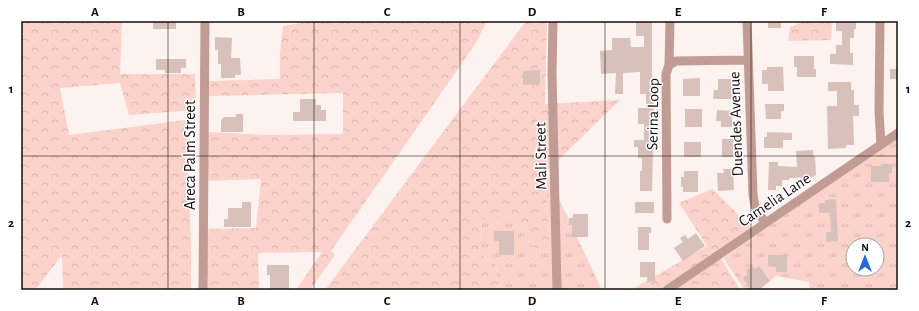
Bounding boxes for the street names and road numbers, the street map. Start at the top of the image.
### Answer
street label: Duendes Avenue [726,71,746,177]
street label: Serina Loop [644,78,662,150]
street label: Areca Palm Street [182,100,198,210]
street label: Mali Street [532,122,550,190]
street label: Camelia Lane [736,170,813,230]

